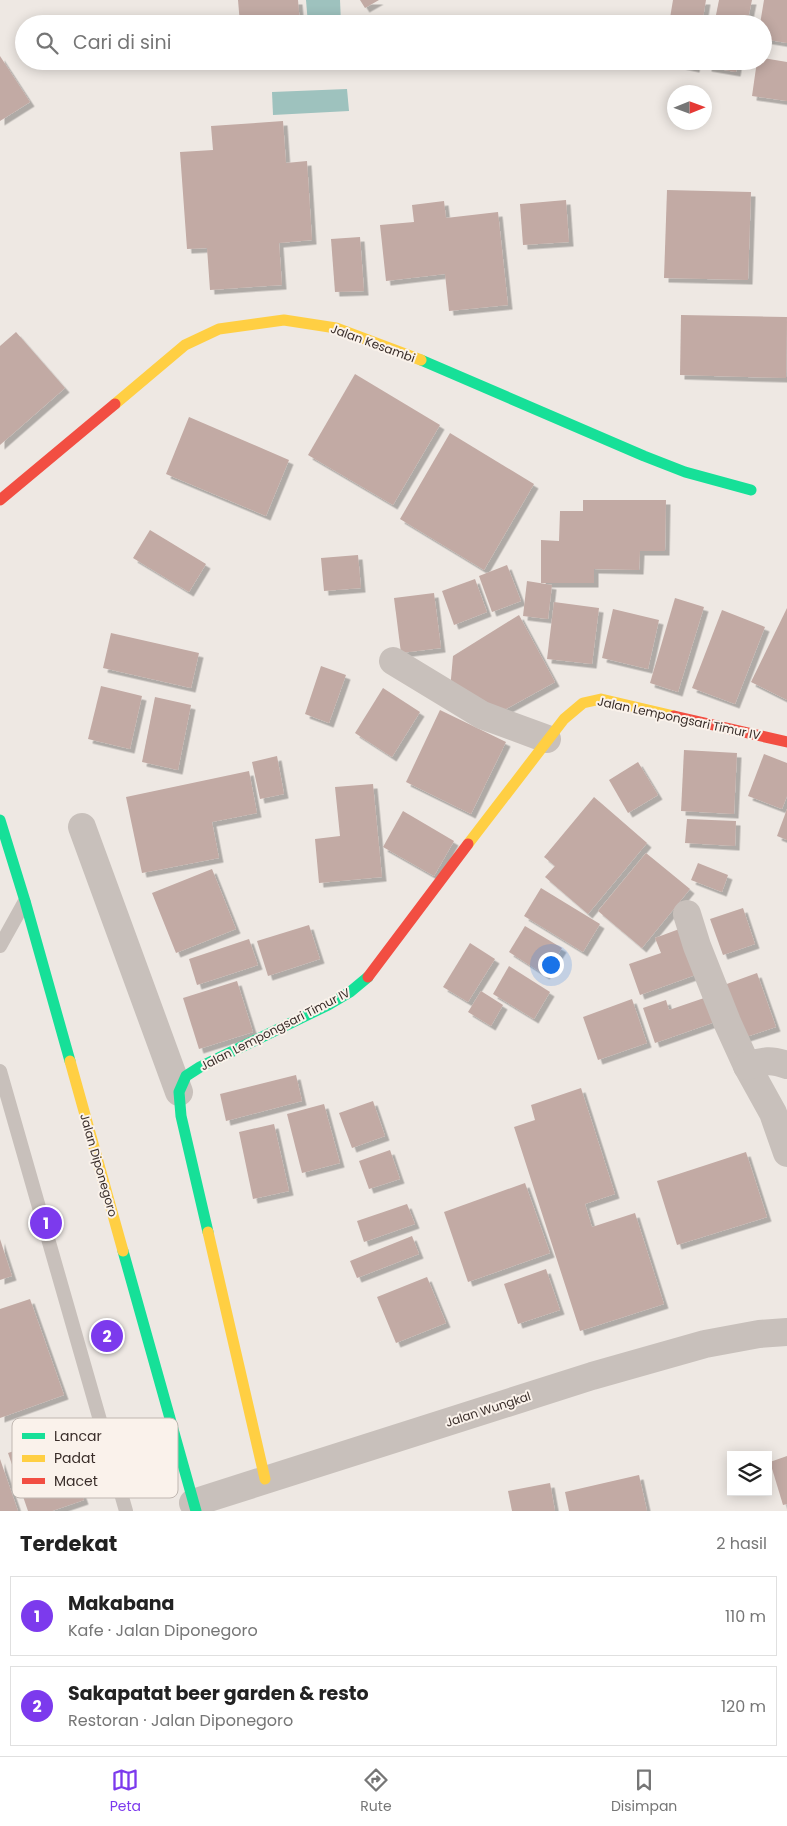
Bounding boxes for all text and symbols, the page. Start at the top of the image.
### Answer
search box [15,15,772,70]
icon: search [33,29,61,57]
text: Cari di sini [73,29,171,56]
north arrow [667,85,712,130]
street label: Jalan Kesambi [328,320,418,366]
street label: Jalan Lempongsari Timur IV [596,692,762,744]
your location [538,952,564,978]
street label: Jalan Lempongsari Timur IV [197,984,353,1074]
street label: Jalan Diponegoro [76,1111,122,1219]
pin: 1 [30,1204,62,1242]
pin: 2 [91,1317,123,1355]
street label: Jalan Wungkal [443,1387,533,1431]
legend [12,1418,178,1498]
text: Lancar [54,1426,102,1446]
text: Padat [54,1448,96,1468]
map controls [727,1451,772,1496]
button: layers [727,1451,772,1496]
text: Macet [54,1471,98,1491]
text: Terdekat [20,1529,117,1558]
text: 2 hasil [716,1532,767,1555]
text: Makabana [68,1590,175,1617]
text: 1 [34,1605,40,1628]
text: 110 m [725,1605,766,1628]
text: Kafe · Jalan Diponegoro [68,1619,258,1642]
text: Sakapatat beer garden & resto [68,1680,369,1707]
text: 2 [32,1695,42,1718]
text: 120 m [721,1695,766,1718]
text: Restoran · Jalan Diponegoro [68,1709,293,1732]
tab: Peta [110,1766,141,1817]
tab: Rute [360,1766,392,1817]
tab: Disimpan [611,1766,677,1817]

